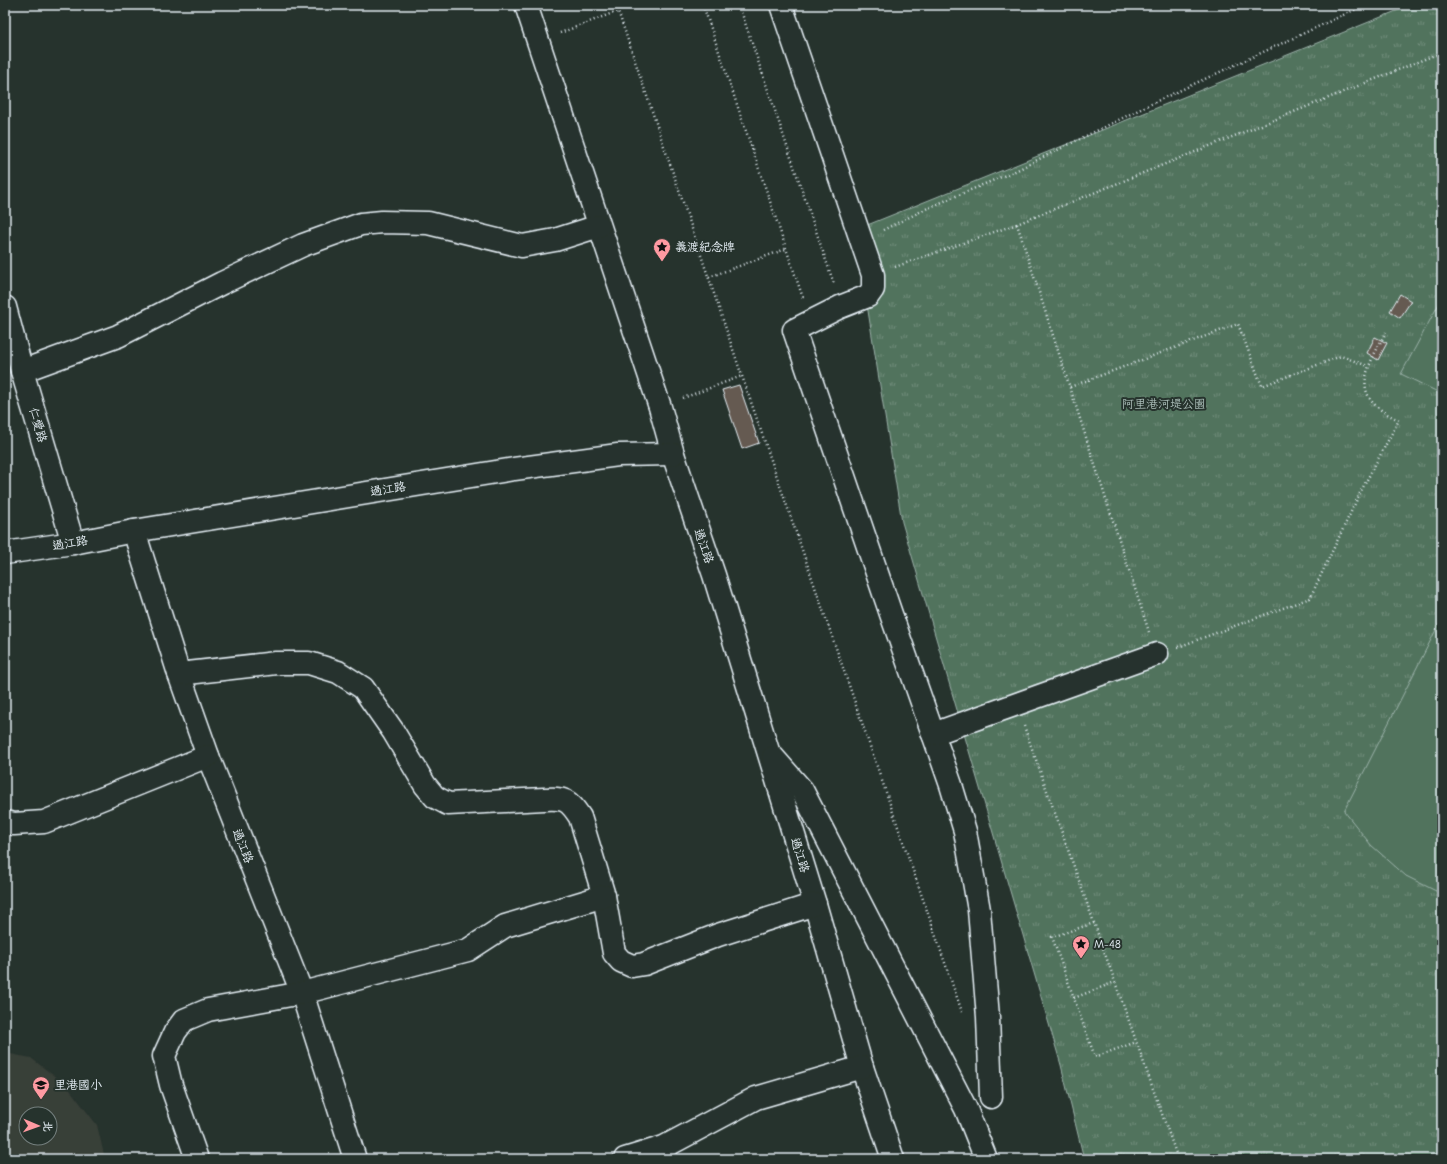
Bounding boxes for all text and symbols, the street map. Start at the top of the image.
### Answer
place icon: 義渡紀念牌 [652,237,672,262]
place label: 義渡紀念牌 [675,240,735,254]
park label: 阿里港河堤公園 [1122,397,1206,411]
street label: 仁愛路 [26,406,50,444]
street label: 過江路 [369,479,407,499]
street label: 過江路 [692,527,716,565]
street label: 過江路 [51,533,89,553]
street label: 過江路 [230,827,256,865]
street label: 過江路 [788,836,812,874]
place icon: M-48 [1071,934,1091,959]
place label: M-48 [1094,937,1121,951]
school or university icon: 里港國小 [31,1075,51,1100]
place label: 里港國小 [54,1078,102,1092]
north arrow [18,1106,58,1146]
text: 北 [41,1121,54,1132]

